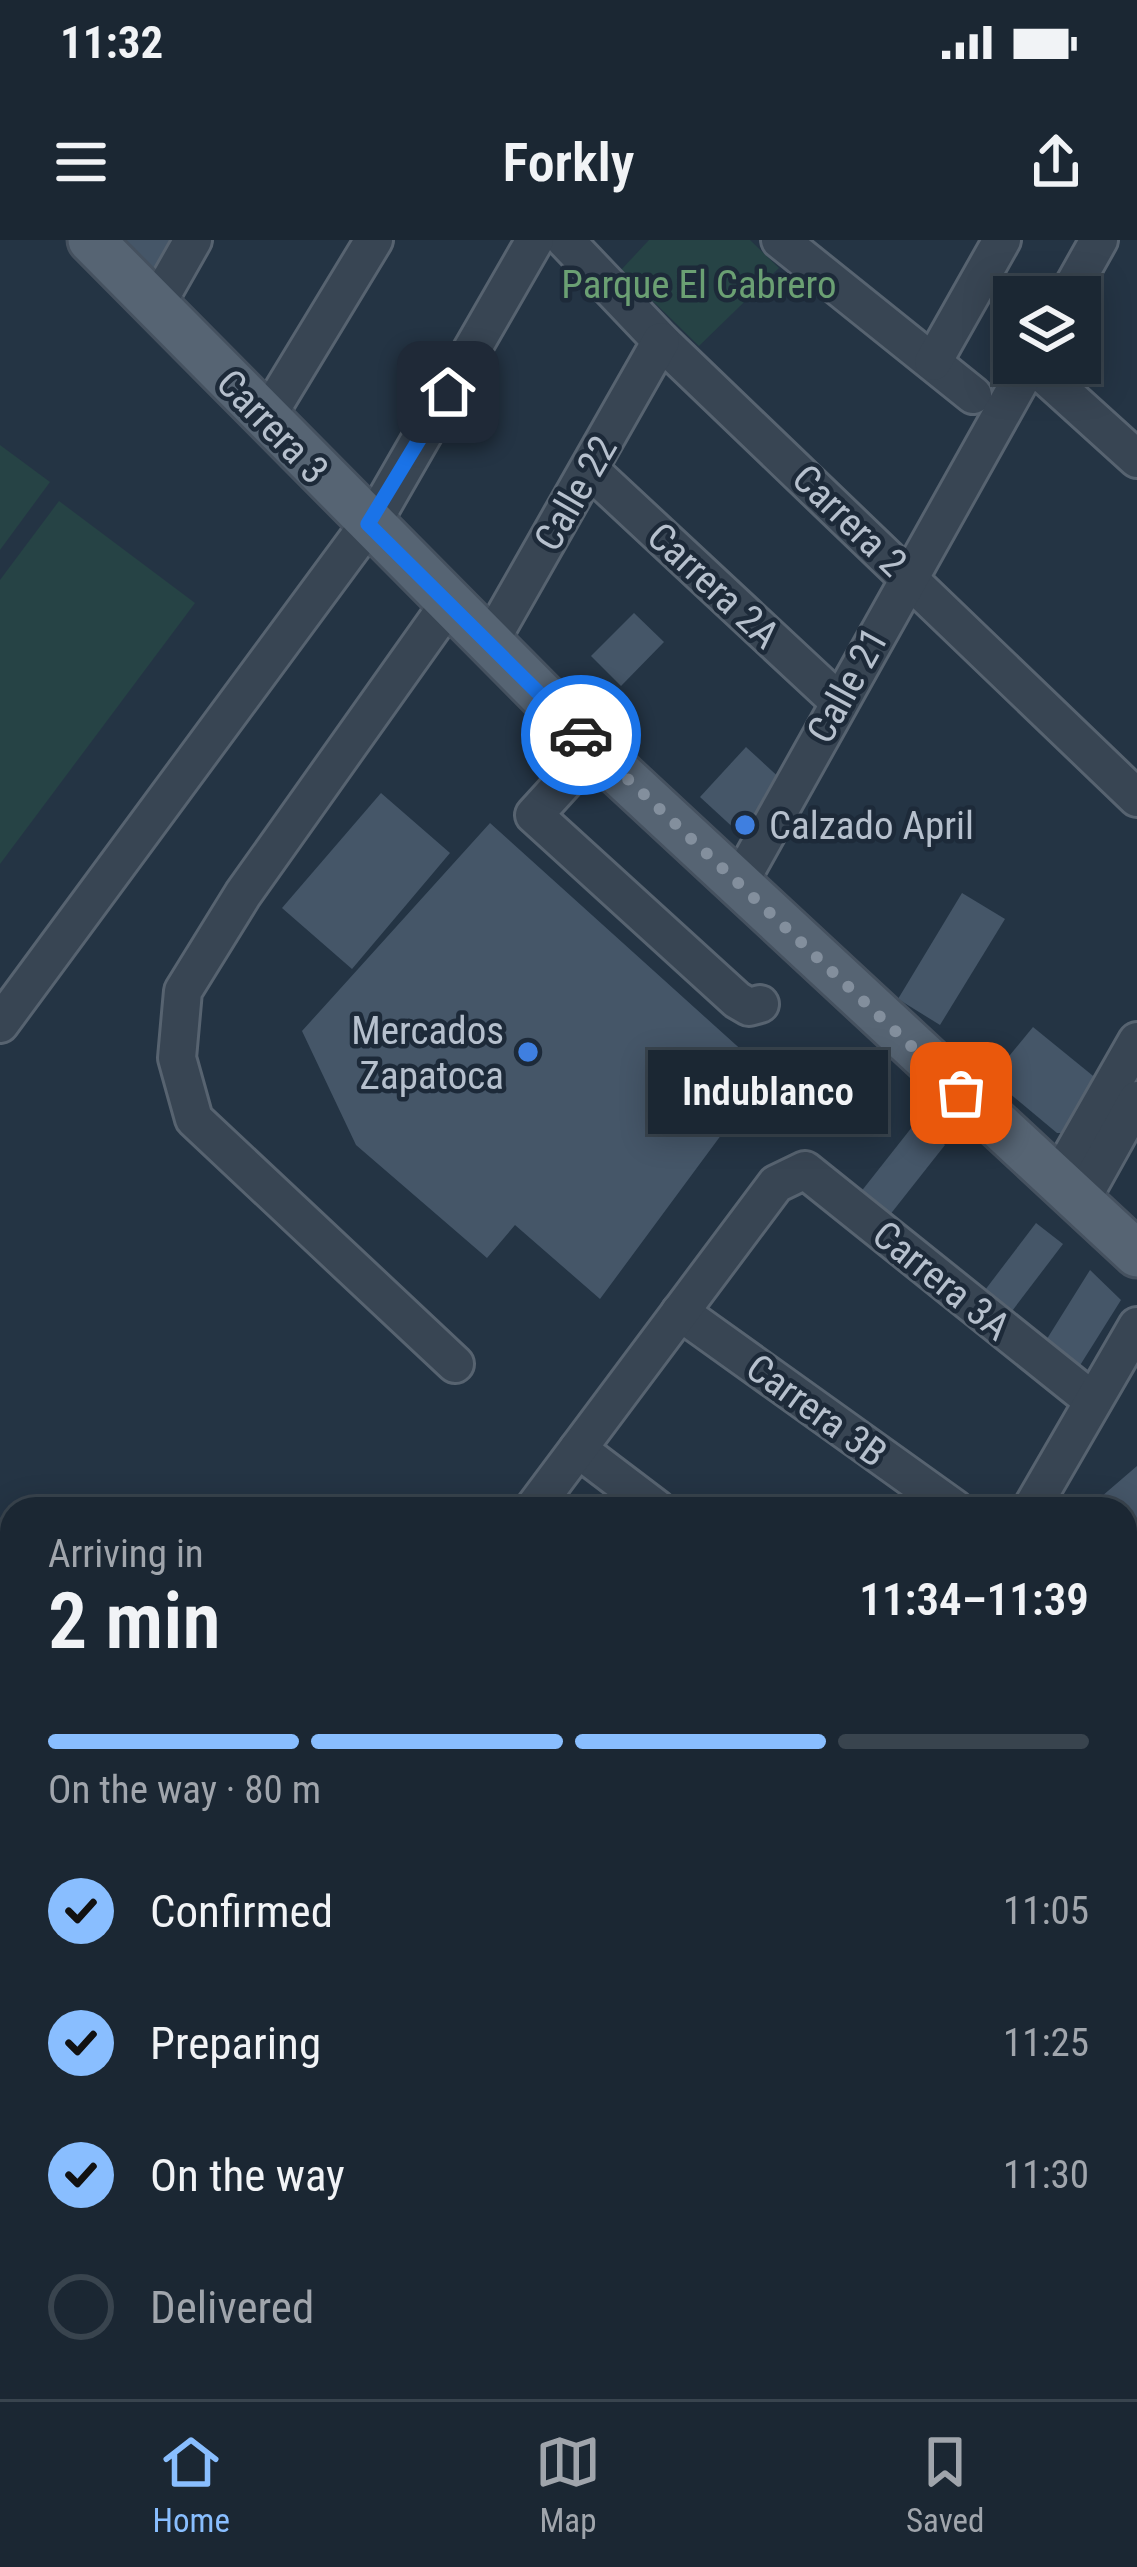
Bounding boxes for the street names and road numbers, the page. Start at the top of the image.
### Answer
street label: Carrera 3 [207,360,338,493]
street label: Calle 22 [525,428,627,559]
street label: Carrera 2 [783,455,916,586]
street label: Carrera 2A [638,513,789,658]
street label: Calle 21 [798,620,898,751]
street label: Carrera 3A [864,1212,1019,1350]
street label: Carrera 3B [737,1345,895,1477]

